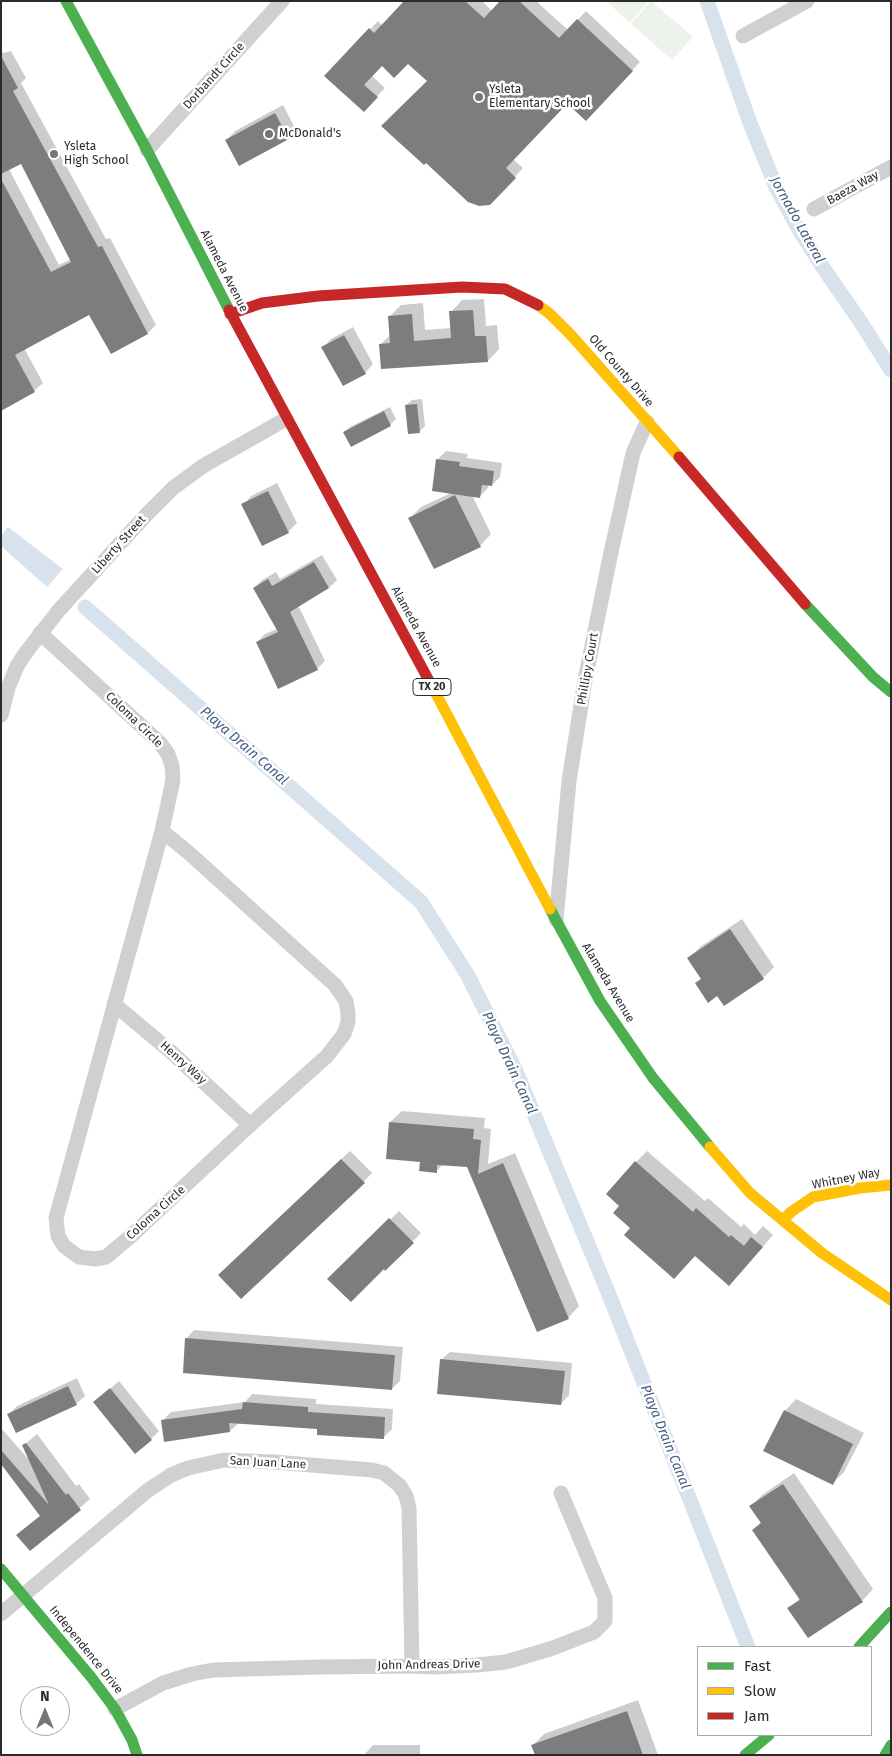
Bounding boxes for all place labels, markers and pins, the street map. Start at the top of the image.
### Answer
place label: Ysleta Elementary School [489,83,591,111]
marker: Ysleta Elementary School [473,91,485,103]
place label: McDonald's [279,127,341,141]
marker: McDonald's [263,128,275,140]
place label: Ysleta High School [64,140,129,168]
marker: Ysleta High School [48,148,60,160]

